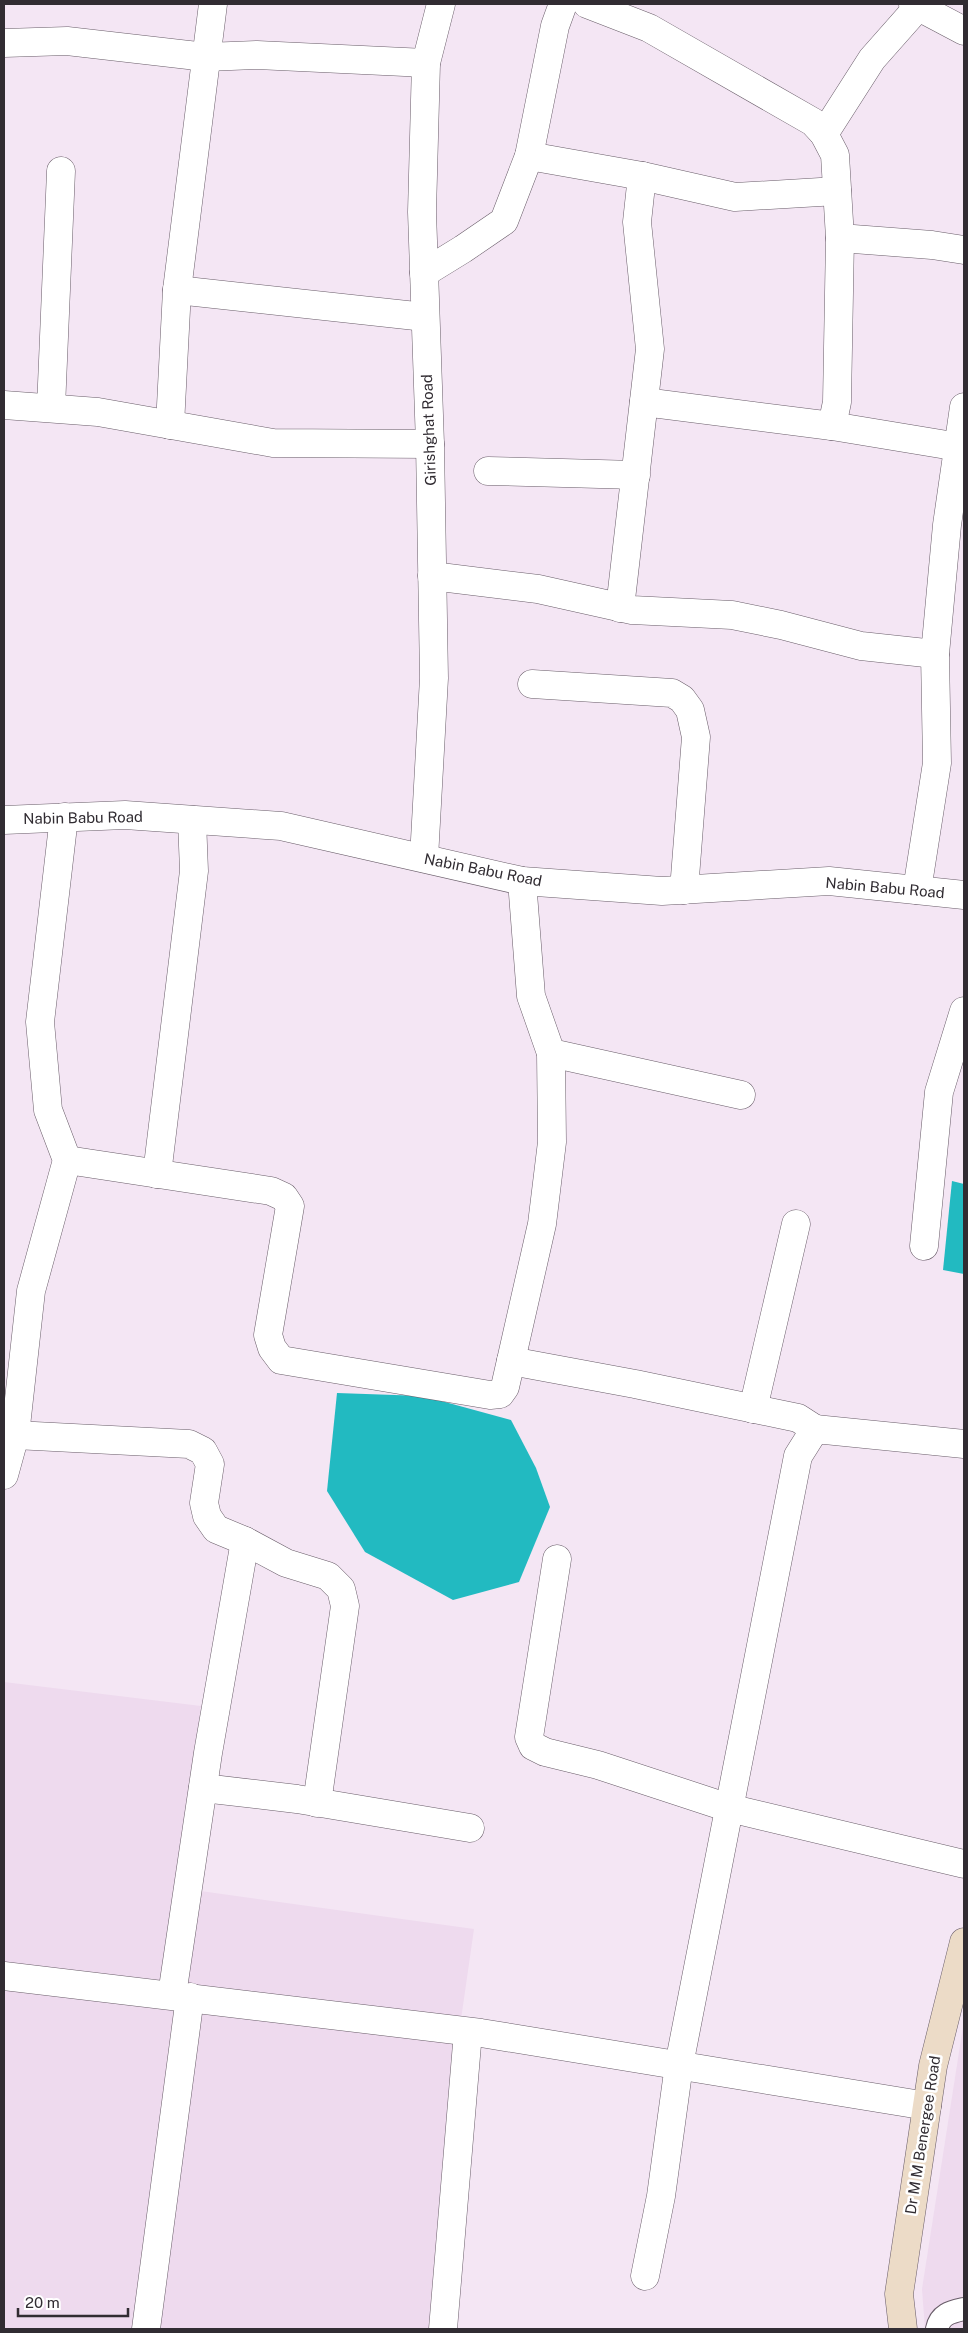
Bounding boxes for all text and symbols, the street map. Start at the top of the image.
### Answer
street label: Girishghat Road [418,374,439,486]
street label: Nabin Babu Road [23,808,143,827]
street label: Nabin Babu Road [423,850,543,889]
street label: Nabin Babu Road [825,874,945,901]
street label: Dr M M Benergee Road [902,2054,943,2215]
scale bar [18,2286,128,2318]
text: 20 m [25,2294,60,2311]

